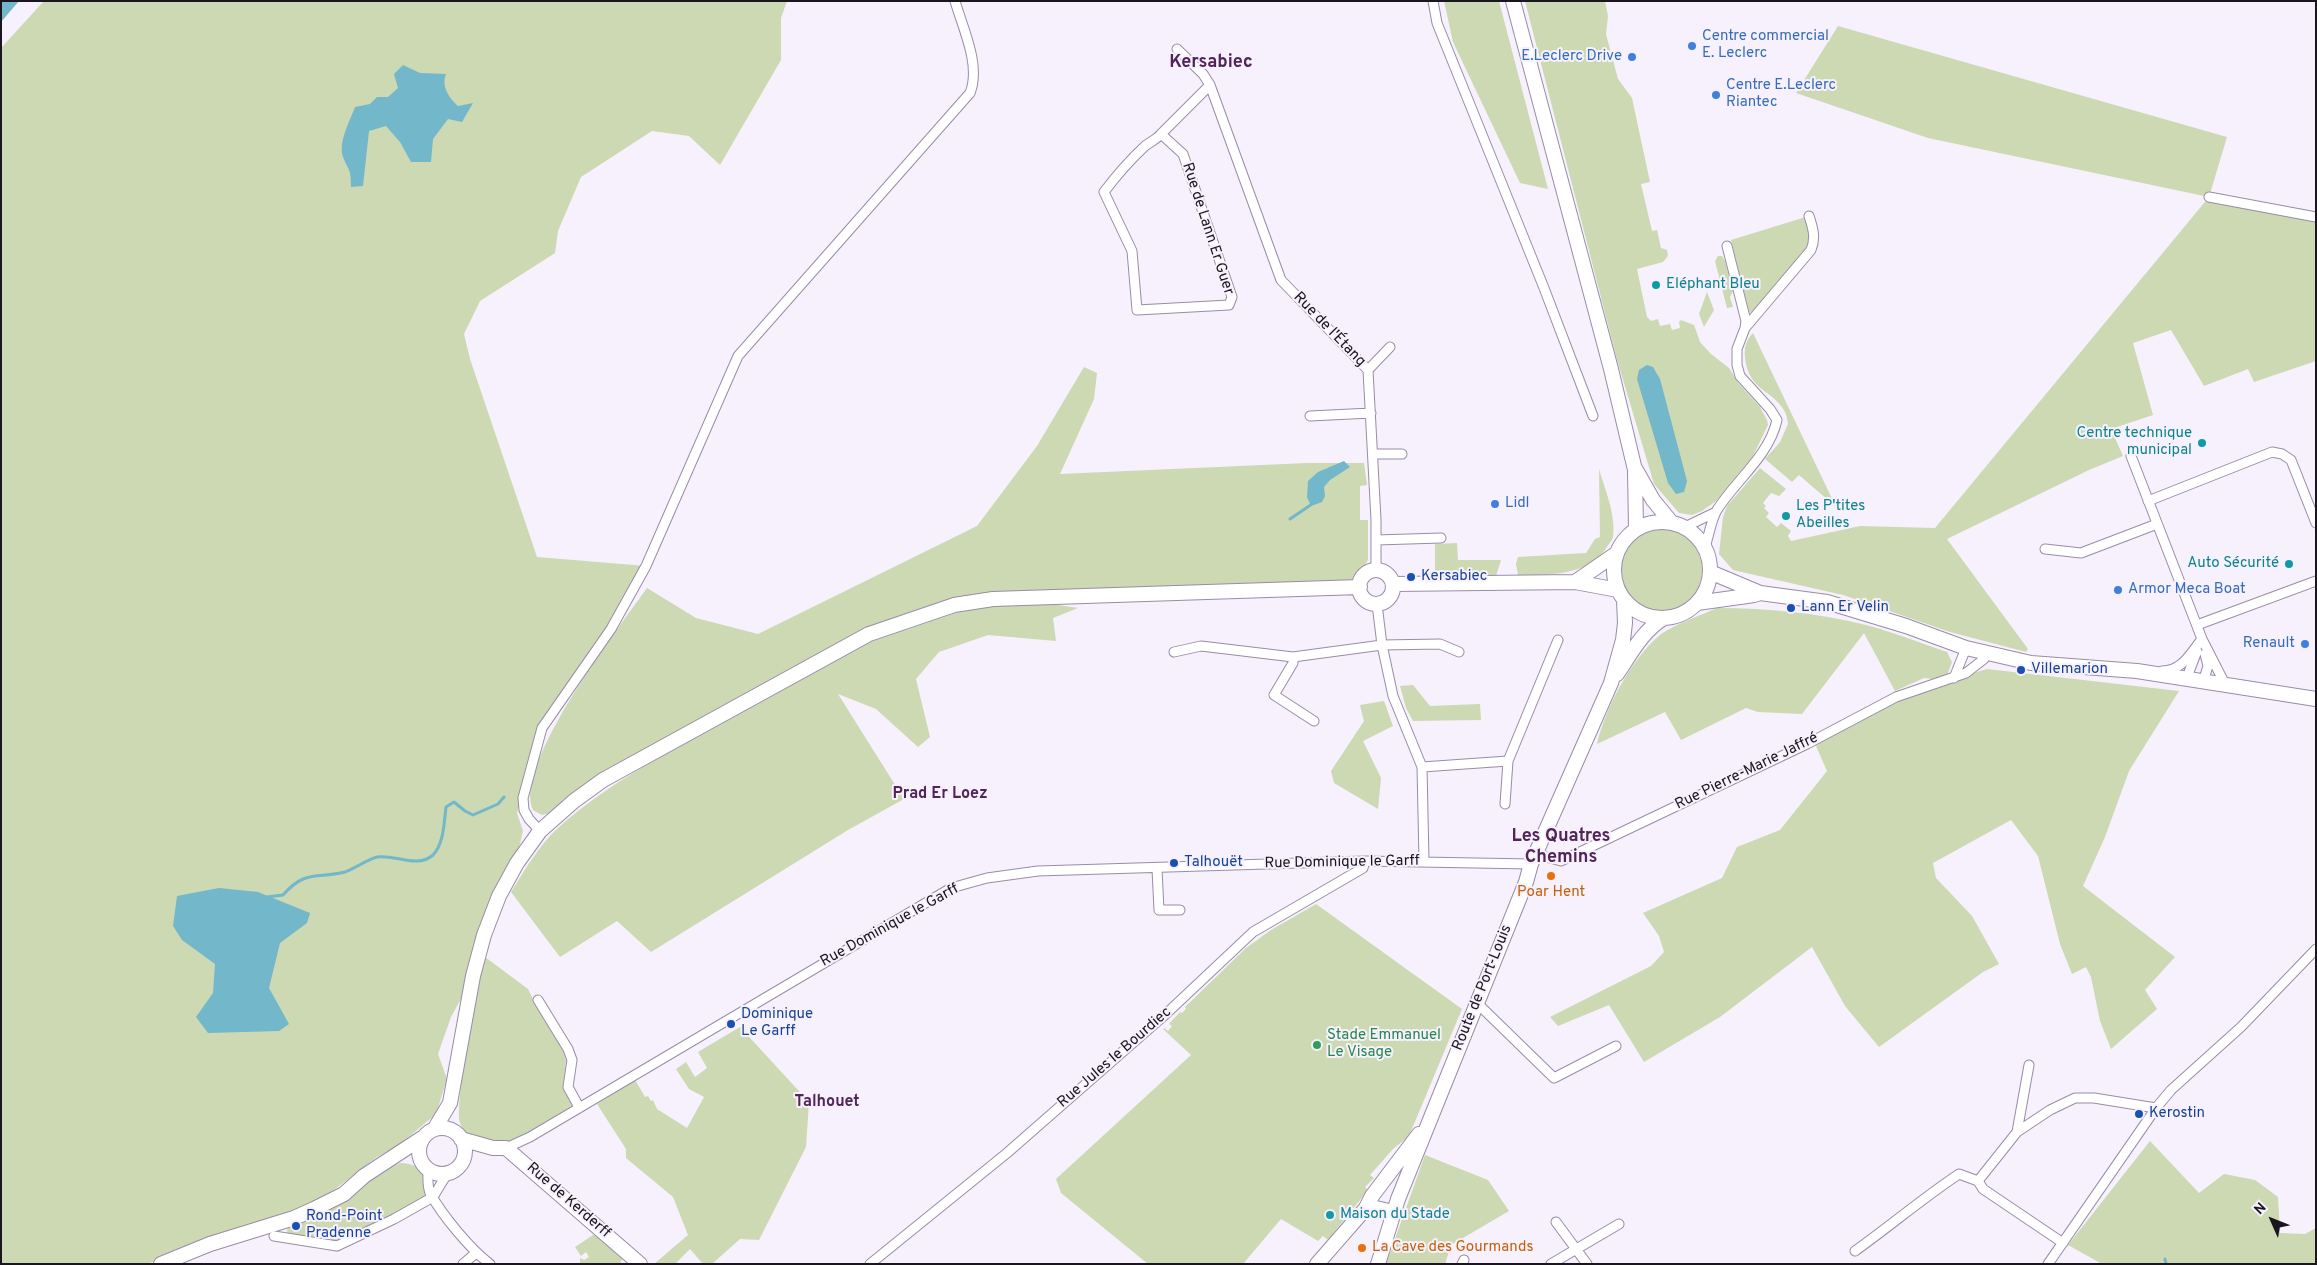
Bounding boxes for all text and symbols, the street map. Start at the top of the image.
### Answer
place label: Centre commercial E. Leclerc [1702,28,1829,63]
marker: Centre commercial E. Leclerc [1686,40,1698,52]
place label: E.Leclerc Drive [1521,48,1622,66]
marker: E.Leclerc Drive [1626,51,1638,63]
district label: Kersabiec [1169,52,1253,74]
place label: Centre E.Leclerc Riantec [1726,77,1836,112]
marker: Centre E.Leclerc Riantec [1710,89,1722,101]
street label: Rue de Lann Er Guer [1177,161,1237,297]
place label: Eléphant Bleu [1666,276,1760,294]
marker: Eléphant Bleu [1650,279,1662,291]
street label: Rue de l'Étang [1289,289,1369,371]
place label: Centre technique municipal [2077,425,2192,460]
marker: Centre technique municipal [2196,437,2208,449]
place label: Lidl [1505,495,1530,513]
marker: Lidl [1489,498,1501,510]
place label: Les P'tites Abeilles [1796,498,1865,533]
marker: Les P'tites Abeilles [1780,510,1792,522]
place label: Auto Sécurité [2187,555,2279,573]
marker: Auto Sécurité [2283,558,2295,570]
place label: Kersabiec [1421,568,1487,586]
marker: Kersabiec [1405,571,1417,583]
place label: Armor Meca Boat [2128,581,2246,599]
marker: Armor Meca Boat [2112,584,2124,596]
place label: Lann Er Velin [1801,599,1889,617]
marker: Lann Er Velin [1785,602,1797,614]
place label: Renault [2243,635,2295,653]
marker: Renault [2299,638,2311,650]
place label: Villemarion [2031,661,2108,679]
marker: Villemarion [2015,664,2027,676]
street label: Rue Pierre-Marie Jaffré [1672,729,1822,815]
district label: Prad Er Loez [892,785,988,805]
district label: Les Quatres Chemins [1512,826,1610,869]
street label: Rue Dominique le Garff [1264,853,1420,873]
place label: Talhouët [1184,854,1243,872]
marker: Talhouët [1168,857,1180,869]
marker: Poar Hent [1545,870,1557,882]
street label: Rue Dominique le Garff [818,881,962,971]
place label: Poar Hent [1517,884,1585,902]
street label: Route de Port-Louis [1450,922,1516,1054]
street label: Rue Jules le Bourdiec [1054,1004,1176,1112]
place label: Dominique Le Garff [741,1006,813,1041]
marker: Dominique Le Garff [725,1018,737,1030]
place label: Stade Emmanuel Le Visage [1327,1027,1441,1062]
marker: Stade Emmanuel Le Visage [1311,1039,1323,1051]
district label: Talhouet [794,1093,860,1113]
place label: Kerostin [2149,1105,2205,1123]
marker: Kerostin [2133,1108,2145,1120]
street label: Rue de Kerderff [522,1160,614,1242]
north arrow [2247,1195,2297,1245]
text: N [2251,1200,2270,1219]
place label: Maison du Stade [1340,1206,1450,1224]
place label: Rond-Point Pradenne [306,1208,382,1243]
marker: Maison du Stade [1324,1209,1336,1221]
marker: Rond-Point Pradenne [290,1220,302,1232]
place label: La Cave des Gourmands [1372,1239,1533,1257]
marker: La Cave des Gourmands [1356,1242,1368,1254]

